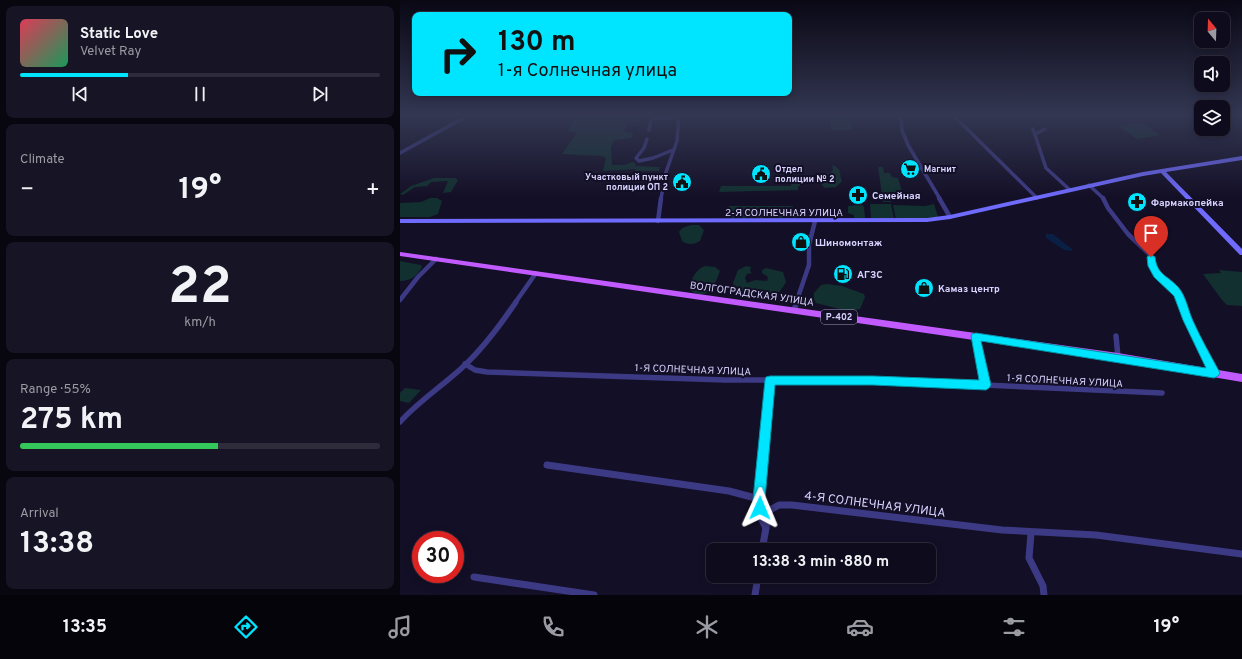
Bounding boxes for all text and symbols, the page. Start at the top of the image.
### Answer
north arrow [1194,12,1230,48]
map controls [1194,12,1230,136]
text: Static Love [80,25,158,44]
text: 130 m [498,25,576,61]
icon: right [432,28,484,80]
text: Velvet Ray [80,44,141,60]
button: sound [1194,56,1230,92]
text: 1-я Солнечная улица [498,60,677,83]
icon: previous [69,83,91,105]
icon: pause [189,83,211,105]
icon: next [309,83,331,105]
button: layers [1194,100,1230,136]
text: Climate [20,152,65,168]
supermarket icon: Магнит [899,158,921,180]
public building icon: Отдел полиции № 2 [750,163,772,185]
place label: Отдел полиции № 2 [775,164,834,185]
place label: Магнит [924,164,957,175]
public building icon: Участковый пункт полиции ОП 2 [671,171,693,193]
text: 19° [179,172,221,209]
place label: Участковый пункт полиции ОП 2 [585,172,669,193]
text: − [20,177,34,204]
text: + [366,177,380,204]
pharmacy icon: Семейная [847,184,869,206]
place label: Семейная [872,190,920,203]
pharmacy icon: Фармакопейка [1126,191,1148,213]
place label: Фармакопейка [1151,197,1224,210]
street label: 2-Я СОЛНЕЧНАЯ УЛИЦА [725,207,843,220]
pin [1134,216,1168,257]
icon: arrive [1140,222,1162,244]
shop icon: Шиномонтаж [790,231,812,253]
place label: Шиномонтаж [815,237,883,250]
text: 22 [168,256,232,322]
fuel station icon: АГЗС [832,263,854,285]
place label: АГЗС [857,269,883,282]
shop icon: Камаз центр [913,277,935,299]
street label: ВОЛГОГРАДСКАЯ УЛИЦА [689,279,815,310]
place label: Камаз центр [938,283,1000,296]
road number: Р-402 [821,310,857,324]
text: km/h [184,315,216,331]
street label: 1-Я СОЛНЕЧНАЯ УЛИЦА [635,362,751,379]
street label: 1-Я СОЛНЕЧНАЯ УЛИЦА [1007,372,1124,391]
text: Range · 55% [20,382,91,398]
text: 275 km [20,402,123,439]
position arrow [739,487,781,529]
street label: 4-Я СОЛНЕЧНАЯ УЛИЦА [803,488,946,522]
text: Arrival [20,506,59,522]
text: 13:38 [20,526,94,563]
speed limit sign: 30 [412,531,464,583]
text: 13:38 · 3 min · 880 m [753,553,889,572]
icon: directions [232,613,260,641]
icon: music [386,613,414,641]
icon: phone [539,613,567,641]
icon: climate [693,613,721,641]
icon: car [846,613,874,641]
icon: filters [1000,613,1028,641]
text: 13:35 [63,616,107,639]
text: 19° [1153,616,1179,639]

